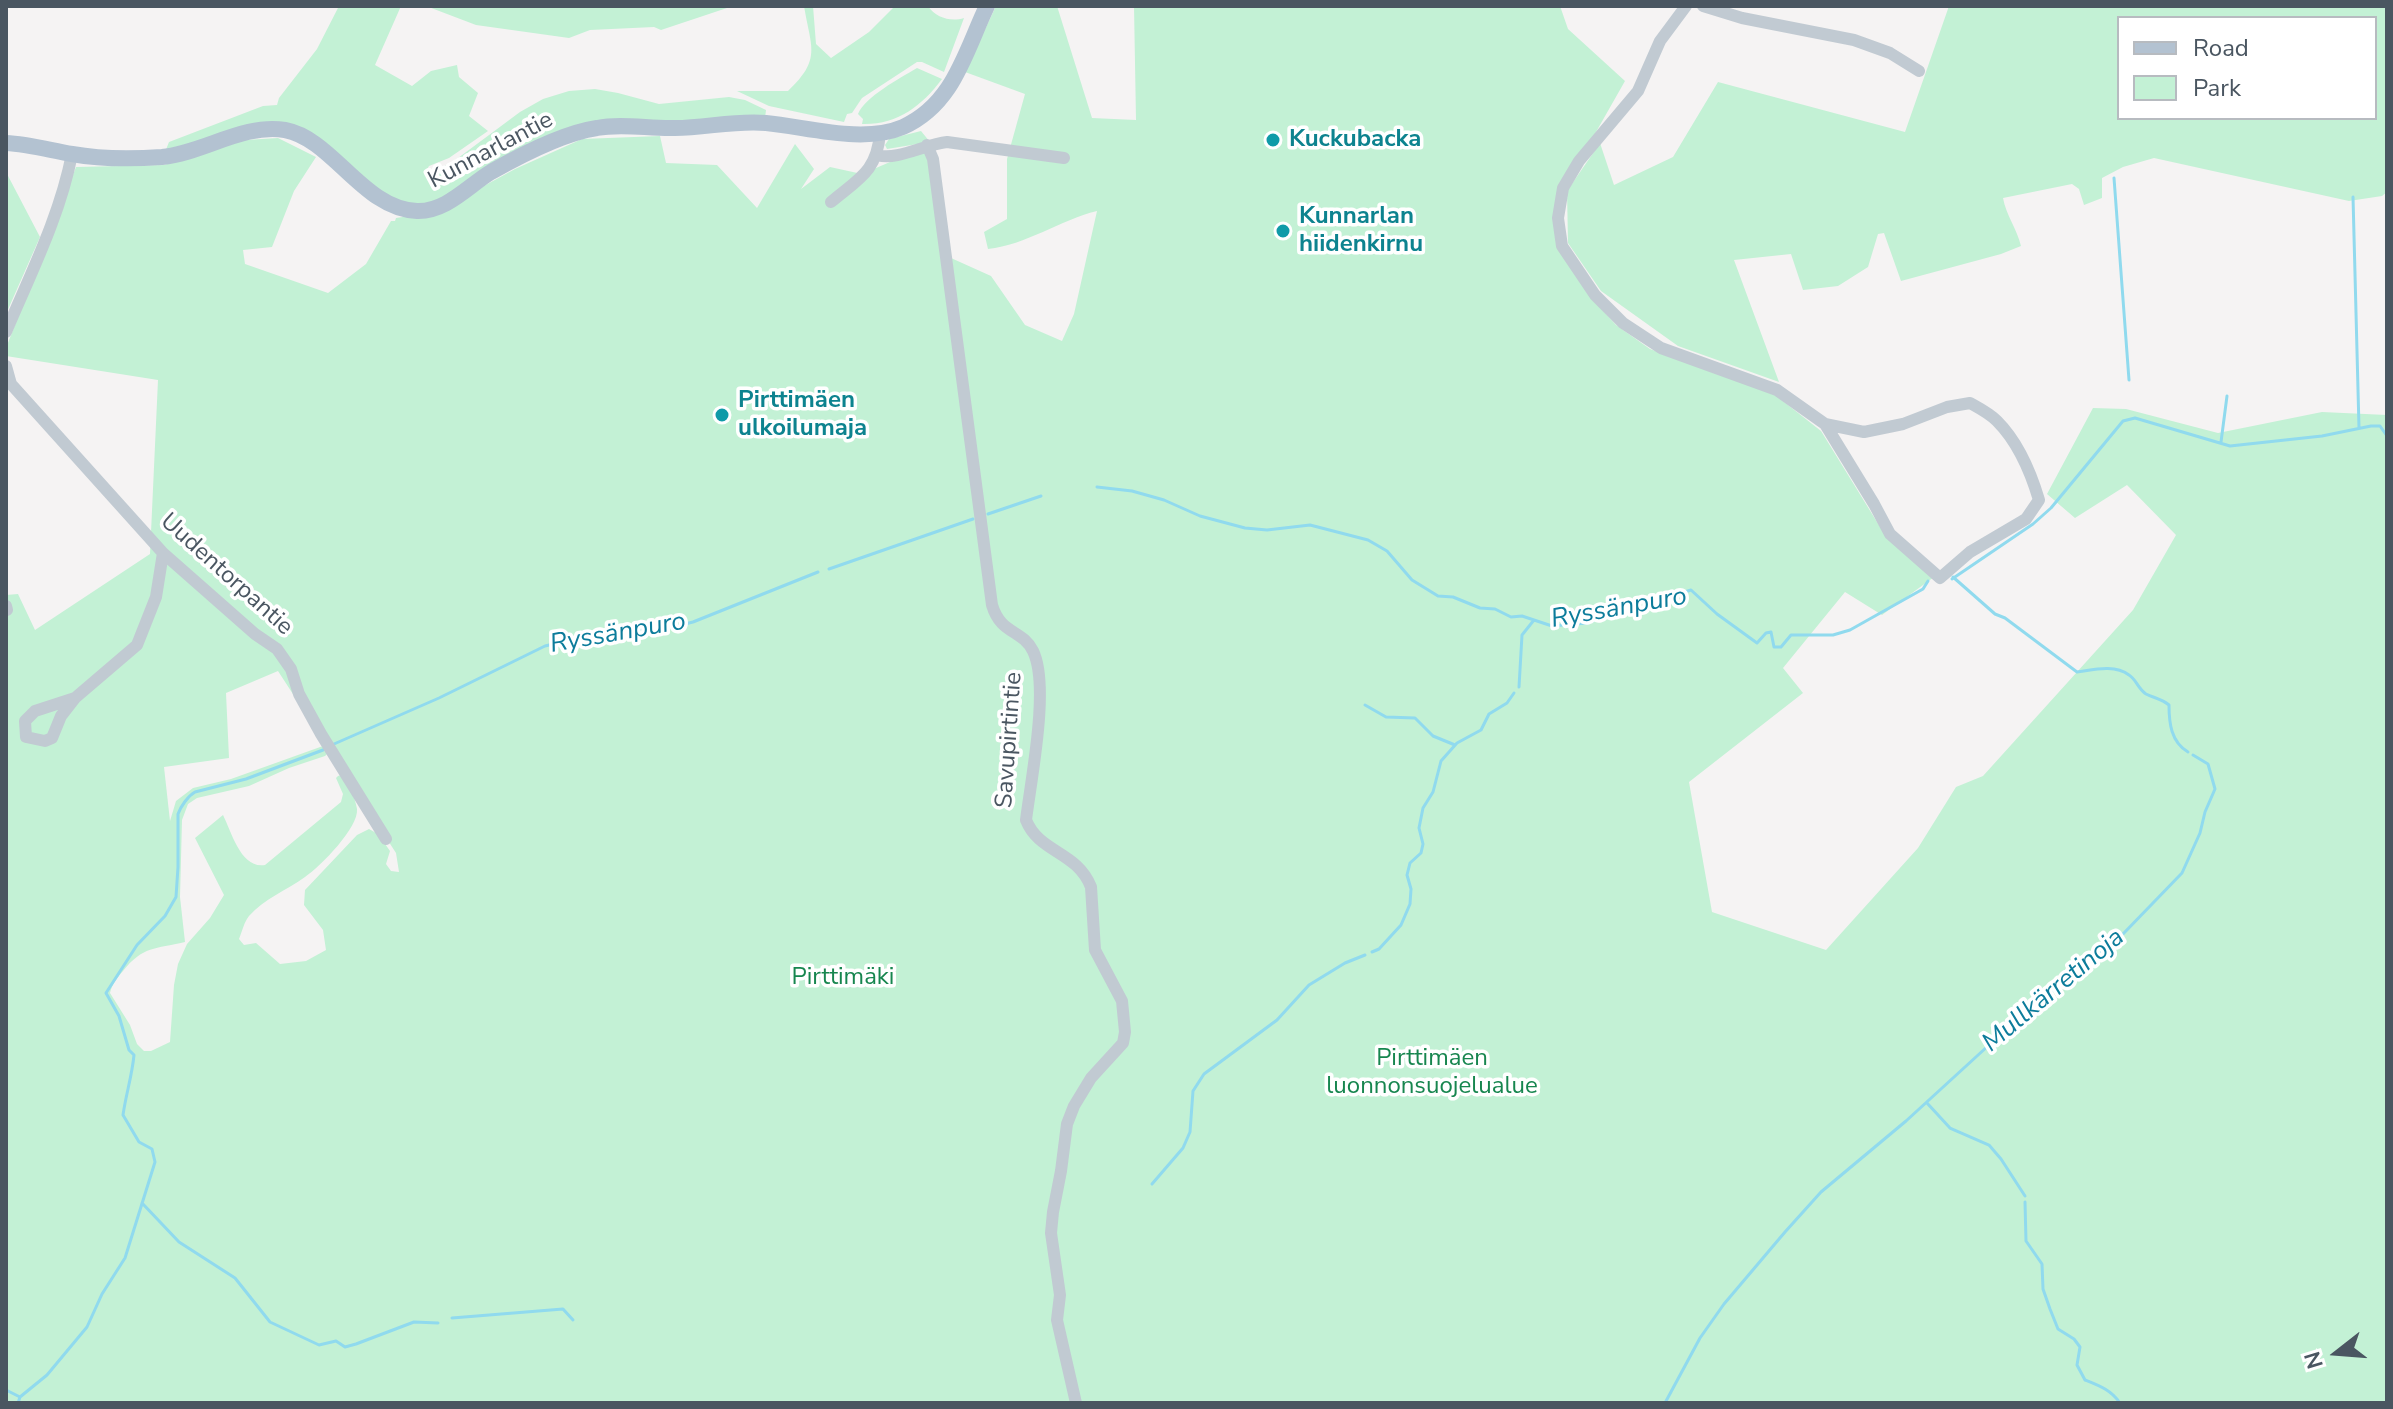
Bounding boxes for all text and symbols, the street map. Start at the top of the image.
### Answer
legend [2117,16,2377,120]
text: Road [2193,32,2249,64]
text: Park [2193,72,2241,104]
street label: Kunnarlantie [424,106,558,196]
place label: Kuckubacka [1289,126,1421,154]
marker: Kuckubacka [1264,131,1282,149]
place label: Kunnarlan hiidenkirnu [1299,203,1423,259]
marker: Kunnarlan hiidenkirnu [1274,222,1292,240]
place label: Pirttimäen ulkoilumaja [738,387,867,443]
marker: Pirttimäen ulkoilumaja [713,406,731,424]
street label: Uudentorpantie [154,508,298,642]
water label: Ryssänpuro [1549,582,1689,636]
water label: Ryssänpuro [548,607,688,661]
street label: Savupirtintie [991,671,1029,809]
water label: Mullkärretinoja [1977,923,2131,1059]
park label: Pirttimäki [792,964,894,992]
park label: Pirttimäen luonnonsuojelualue [1326,1045,1538,1101]
north arrow [2297,1313,2377,1393]
text: N [2297,1348,2331,1372]

